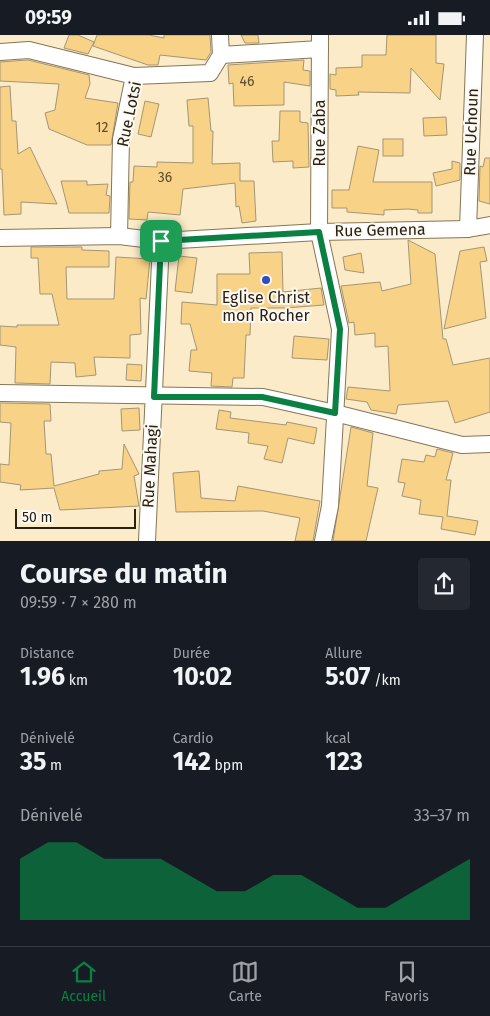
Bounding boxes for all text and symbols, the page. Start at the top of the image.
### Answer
text: 09:59 [25,6,72,29]
house number: 46 [240,73,254,90]
street label: Rue Lotsi [113,79,145,149]
street label: Rue Uchoun [460,88,482,176]
street label: Rue Zaba [310,100,329,166]
house number: 12 [96,119,109,136]
house number: 36 [158,169,172,186]
pin [140,220,182,262]
street label: Rue Gemena [334,220,426,240]
icon: arrive [147,227,175,255]
marker: Eglise Christ mon Rocher [260,274,272,286]
place label: Eglise Christ mon Rocher [222,288,311,325]
street label: Rue Mahagi [138,424,162,508]
scale bar [15,506,136,529]
text: 50 m [22,509,53,526]
text: Course du matin [20,557,228,590]
button: share [418,558,470,610]
text: 09:59 · 7 × 280 m [20,593,137,612]
text: Distance [20,645,74,662]
text: Durée [173,645,210,662]
text: Allure [325,645,362,662]
text: 1.96 [20,662,65,692]
text: 10:02 [173,662,232,692]
text: 5:07 [325,662,371,692]
text: km [65,672,88,689]
text: /km [371,672,401,689]
text: Dénivelé [20,730,75,747]
text: Cardio [173,730,213,747]
text: kcal [325,730,351,747]
text: 35 [20,747,46,777]
text: 142 [173,747,211,777]
text: 123 [325,747,363,777]
text: m [46,757,62,774]
text: bpm [211,757,243,774]
text: Dénivelé [20,806,83,825]
text: 33–37 m [414,806,470,825]
tab: Accueil [61,958,106,1005]
tab: Carte [229,958,262,1005]
tab: Favoris [384,958,429,1005]

